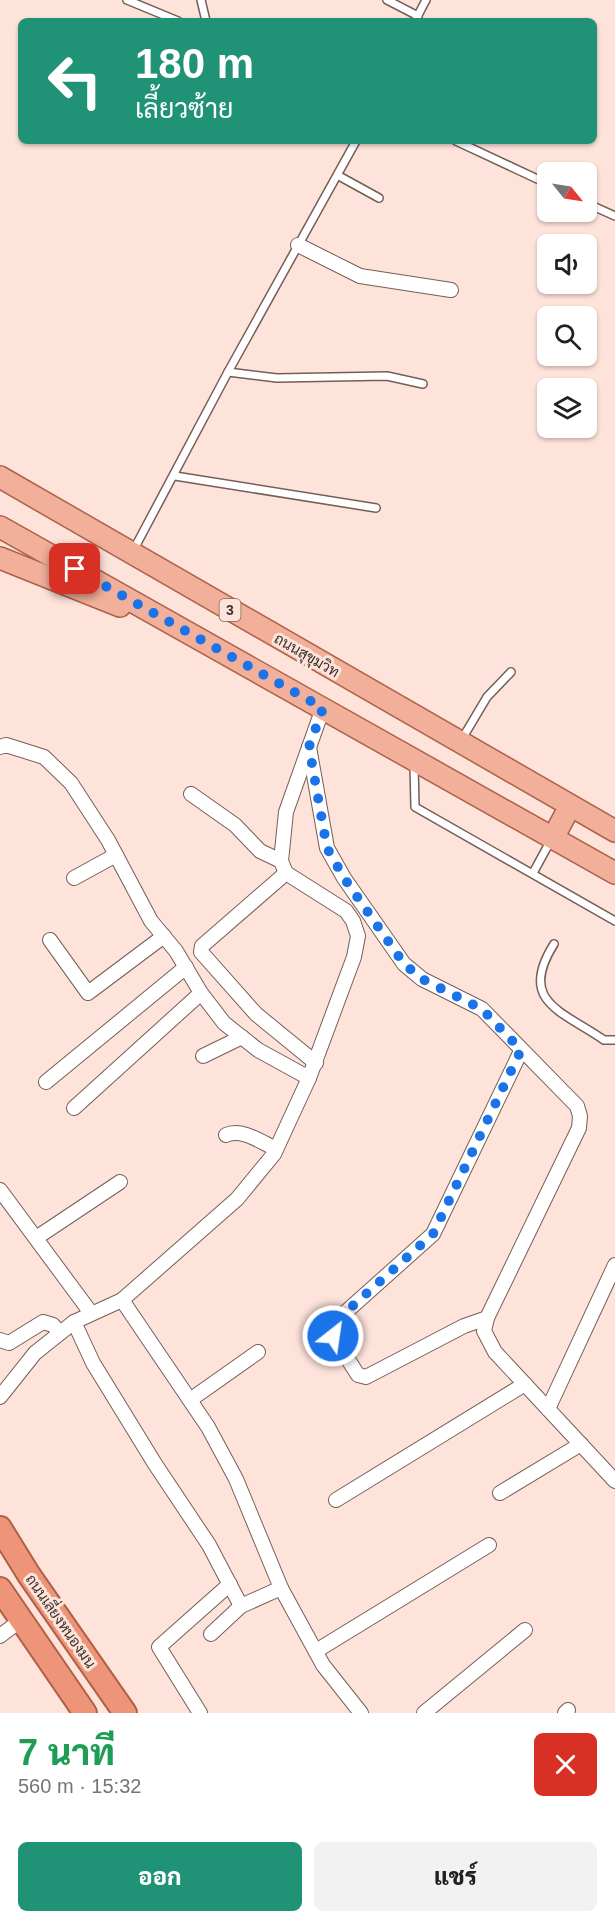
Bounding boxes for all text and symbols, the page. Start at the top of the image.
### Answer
text: 180 m [135,40,254,87]
icon: left [36,42,114,120]
text: เลี้ยวซ้าย [135,94,233,124]
north arrow [537,162,597,222]
map controls [537,162,597,438]
button: sound [537,234,597,294]
button: search [537,306,597,366]
button: layers [537,378,597,438]
pin [49,543,100,594]
icon: arrive [58,552,91,585]
road number: 3 [220,599,240,621]
street label: ถนนสุขุมวิท [270,630,343,683]
position arrow [301,1304,365,1368]
street label: ถนนเลี่ยงหนองมน [22,1568,104,1671]
text: 7 นาที [18,1732,115,1773]
button: close [534,1733,597,1796]
text: 560 m · 15:32 [18,1775,141,1797]
button: ออก [18,1842,302,1911]
button: แชร์ [314,1842,597,1911]

